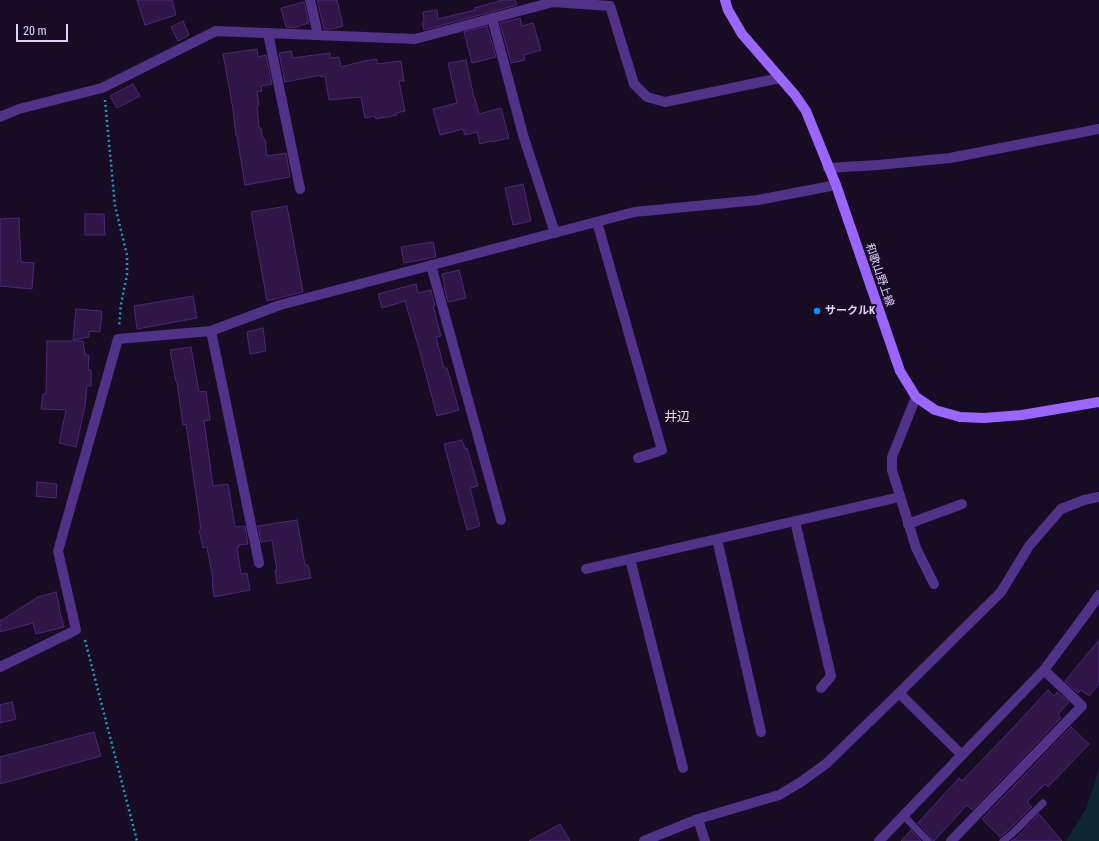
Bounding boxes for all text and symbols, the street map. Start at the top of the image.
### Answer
scale bar [18,16,70,42]
text: 20 m [23,24,47,38]
street label: 和歌山野上線 [862,242,896,308]
place label: サークルK [825,304,875,318]
marker: サークルK [812,306,822,316]
district label: 井辺 [664,410,690,426]

